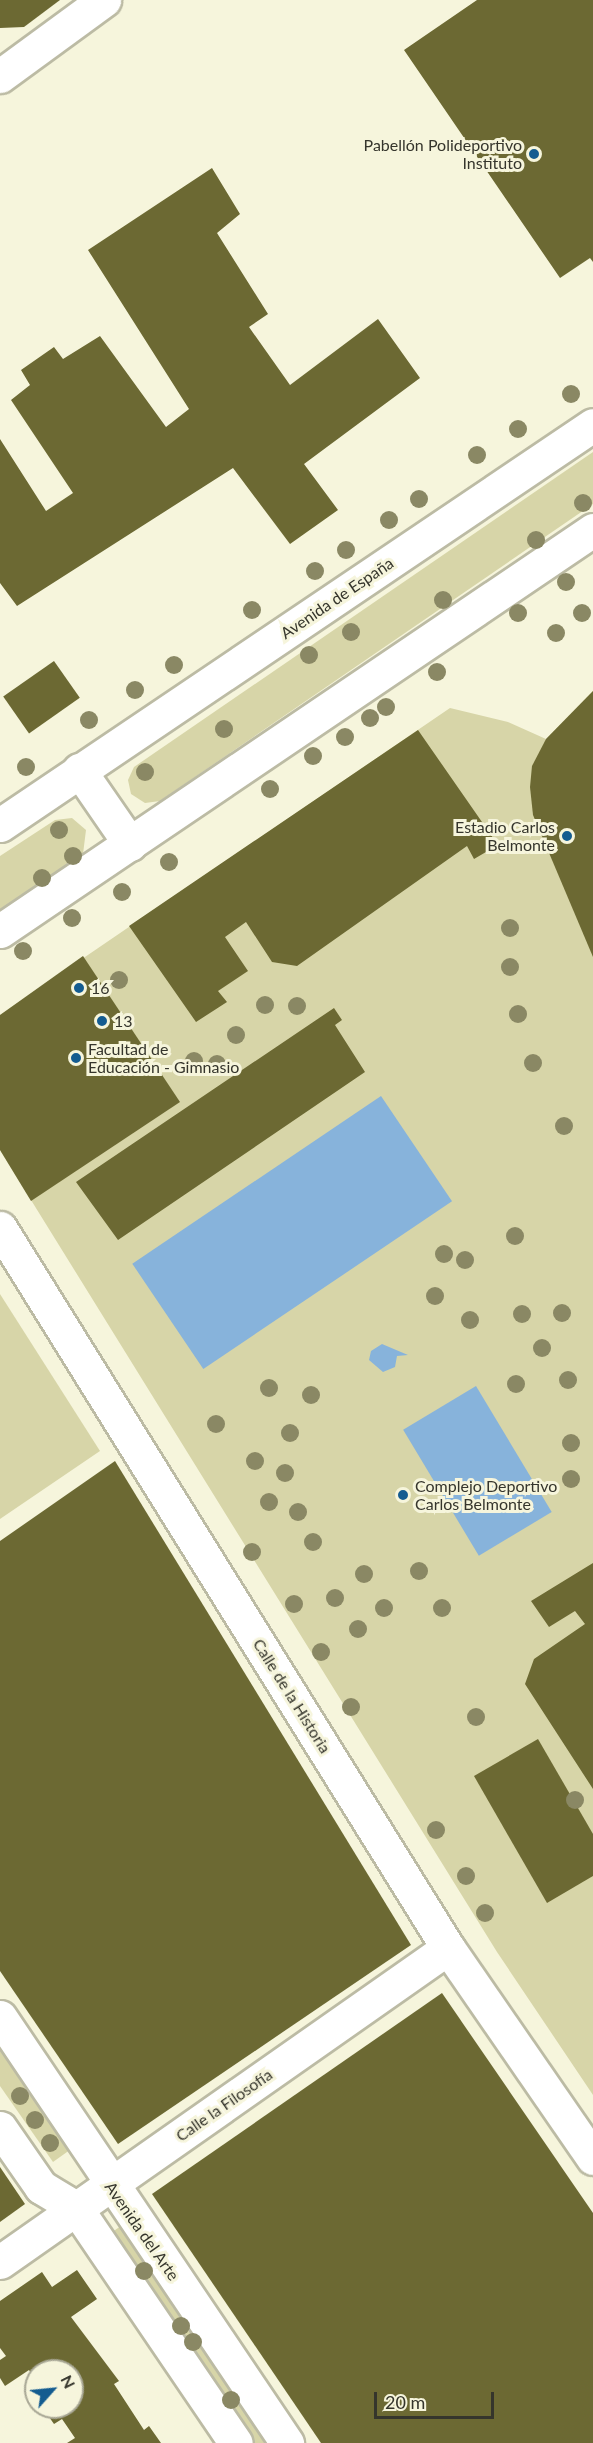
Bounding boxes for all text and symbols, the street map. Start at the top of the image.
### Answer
place label: Pabellón Polideportivo Instituto [364,135,522,173]
marker: Pabellón Polideportivo Instituto [527,147,541,161]
street label: Avenida de España [277,553,397,643]
place label: Estadio Carlos Belmonte [455,817,555,855]
marker: Estadio Carlos Belmonte [560,829,574,843]
place label: 16 [91,978,110,998]
marker: 16 [72,981,86,995]
place label: 13 [114,1011,133,1031]
marker: 13 [95,1014,109,1028]
place label: Facultad de Educación - Gimnasio [88,1039,239,1077]
marker: Facultad de Educación - Gimnasio [69,1051,83,1065]
place label: Complejo Deportivo Carlos Belmonte [415,1476,557,1514]
marker: Complejo Deportivo Carlos Belmonte [396,1488,410,1502]
street label: Calle de la Historia [249,1635,335,1757]
street label: Calle la Filosofía [172,2065,276,2145]
street label: Avenida del Arte [101,2178,183,2284]
north arrow [24,2359,84,2419]
text: N [57,2372,80,2391]
scale bar [377,2380,497,2418]
text: 20 m [385,2391,425,2413]

